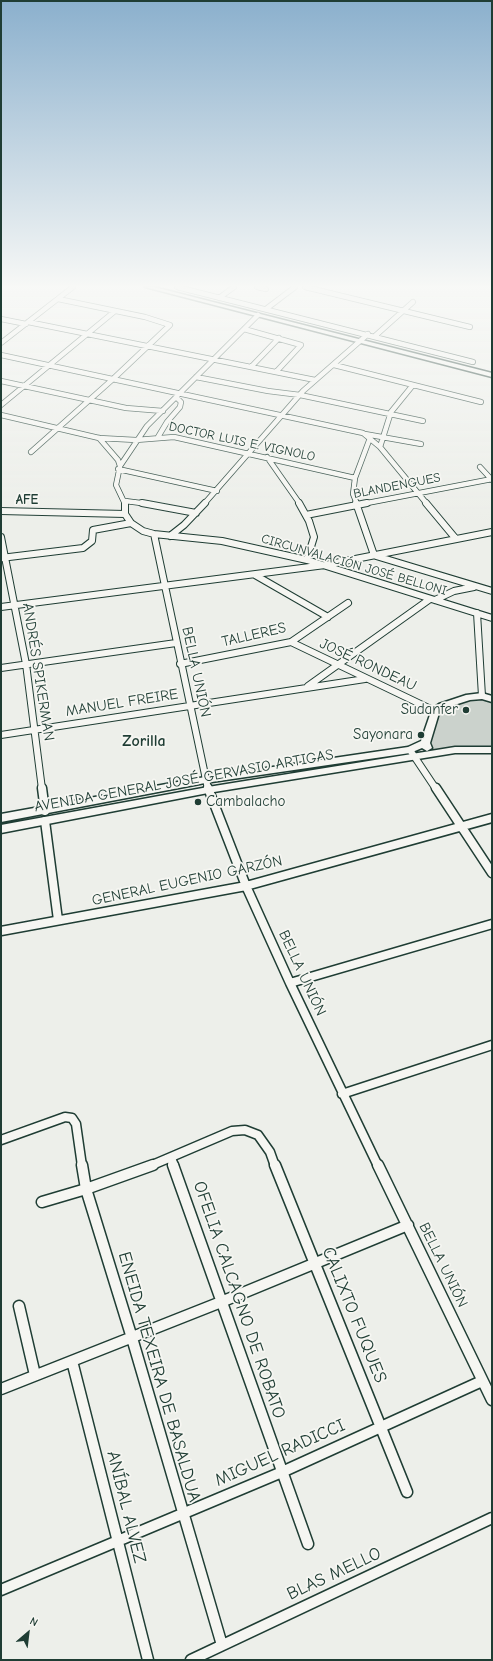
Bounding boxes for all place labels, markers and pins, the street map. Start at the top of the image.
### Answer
place label: Sudanfer [401,701,458,719]
marker: Sudanfer [461,705,471,715]
place label: Sayonara [353,726,413,744]
marker: Sayonara [416,730,426,740]
place label: Cambalacho [206,793,285,811]
marker: Cambalacho [193,797,203,807]

